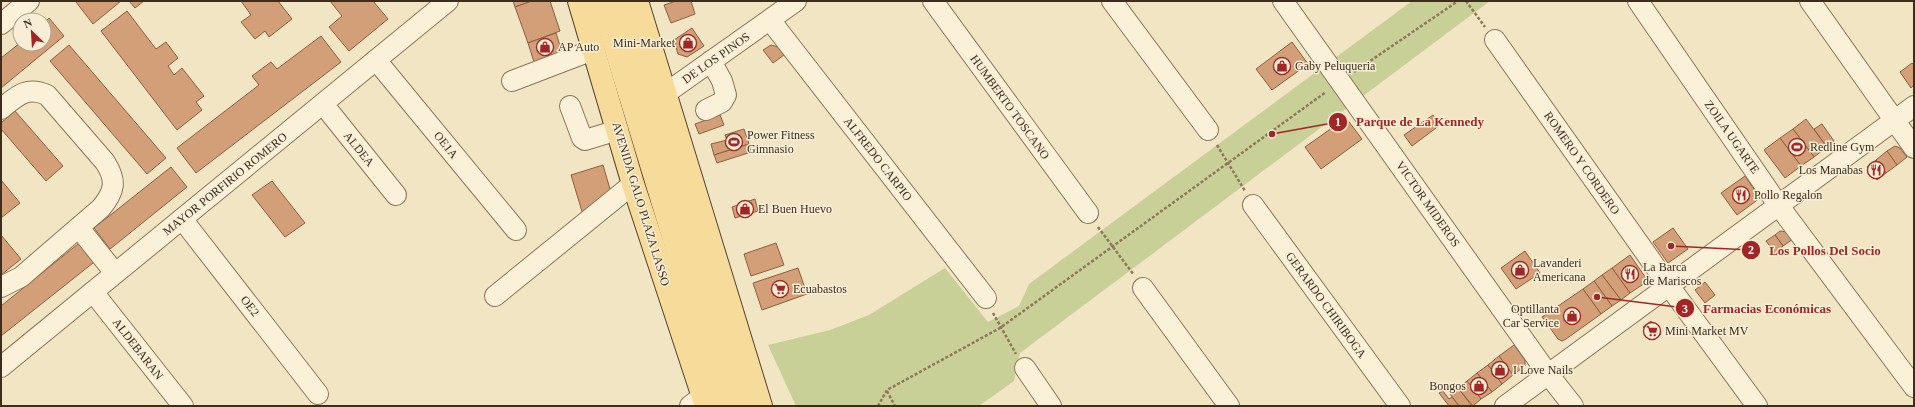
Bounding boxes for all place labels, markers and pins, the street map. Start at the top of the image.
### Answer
shop icon: Mini-Market [678,33,698,53]
place label: Mini-Market [613,36,676,50]
shop icon: AP Auto [535,37,555,57]
place label: AP Auto [558,40,599,54]
shop icon: Gaby Peluqueria [1272,56,1292,76]
place label: Gaby Peluqueria [1295,59,1376,73]
callout: Parque de La Kennedy [1328,109,1492,134]
place label: Power Fitness Gimnasio [747,128,815,156]
sports icon: Power Fitness Gimnasio [724,132,744,152]
sports icon: Redline Gym [1787,137,1807,157]
place label: Redline Gym [1810,140,1875,154]
restaurant icon: Los Manabas [1866,160,1886,180]
place label: Los Manabas [1799,163,1863,177]
restaurant icon: Pollo Regalon [1731,185,1751,205]
place label: Pollo Regalon [1754,188,1822,202]
shop icon: El Buen Huevo [735,199,755,219]
place label: El Buen Huevo [758,202,832,216]
callout: Los Pollos Del Socio [1741,238,1889,263]
place label: Lavanderi Americana [1533,256,1586,284]
shop icon: Lavanderi Americana [1510,260,1530,280]
place label: La Barca de Mariscos [1643,260,1702,288]
restaurant icon: La Barca de Mariscos [1620,264,1640,284]
supermarket icon: Ecuabastos [770,279,790,299]
place label: Ecuabastos [793,282,847,296]
callout: Farmacias Económicas [1675,296,1839,321]
place label: Optillanta Car Service [1503,302,1560,330]
shop icon: Optillanta Car Service [1562,306,1582,326]
supermarket icon: Mini Market MV [1642,321,1662,341]
place label: Mini Market MV [1665,324,1749,338]
shop icon: I Love Nails [1490,360,1510,380]
place label: I Love Nails [1513,363,1573,377]
shop icon: Bongos [1469,376,1489,396]
place label: Bongos [1429,379,1466,393]

